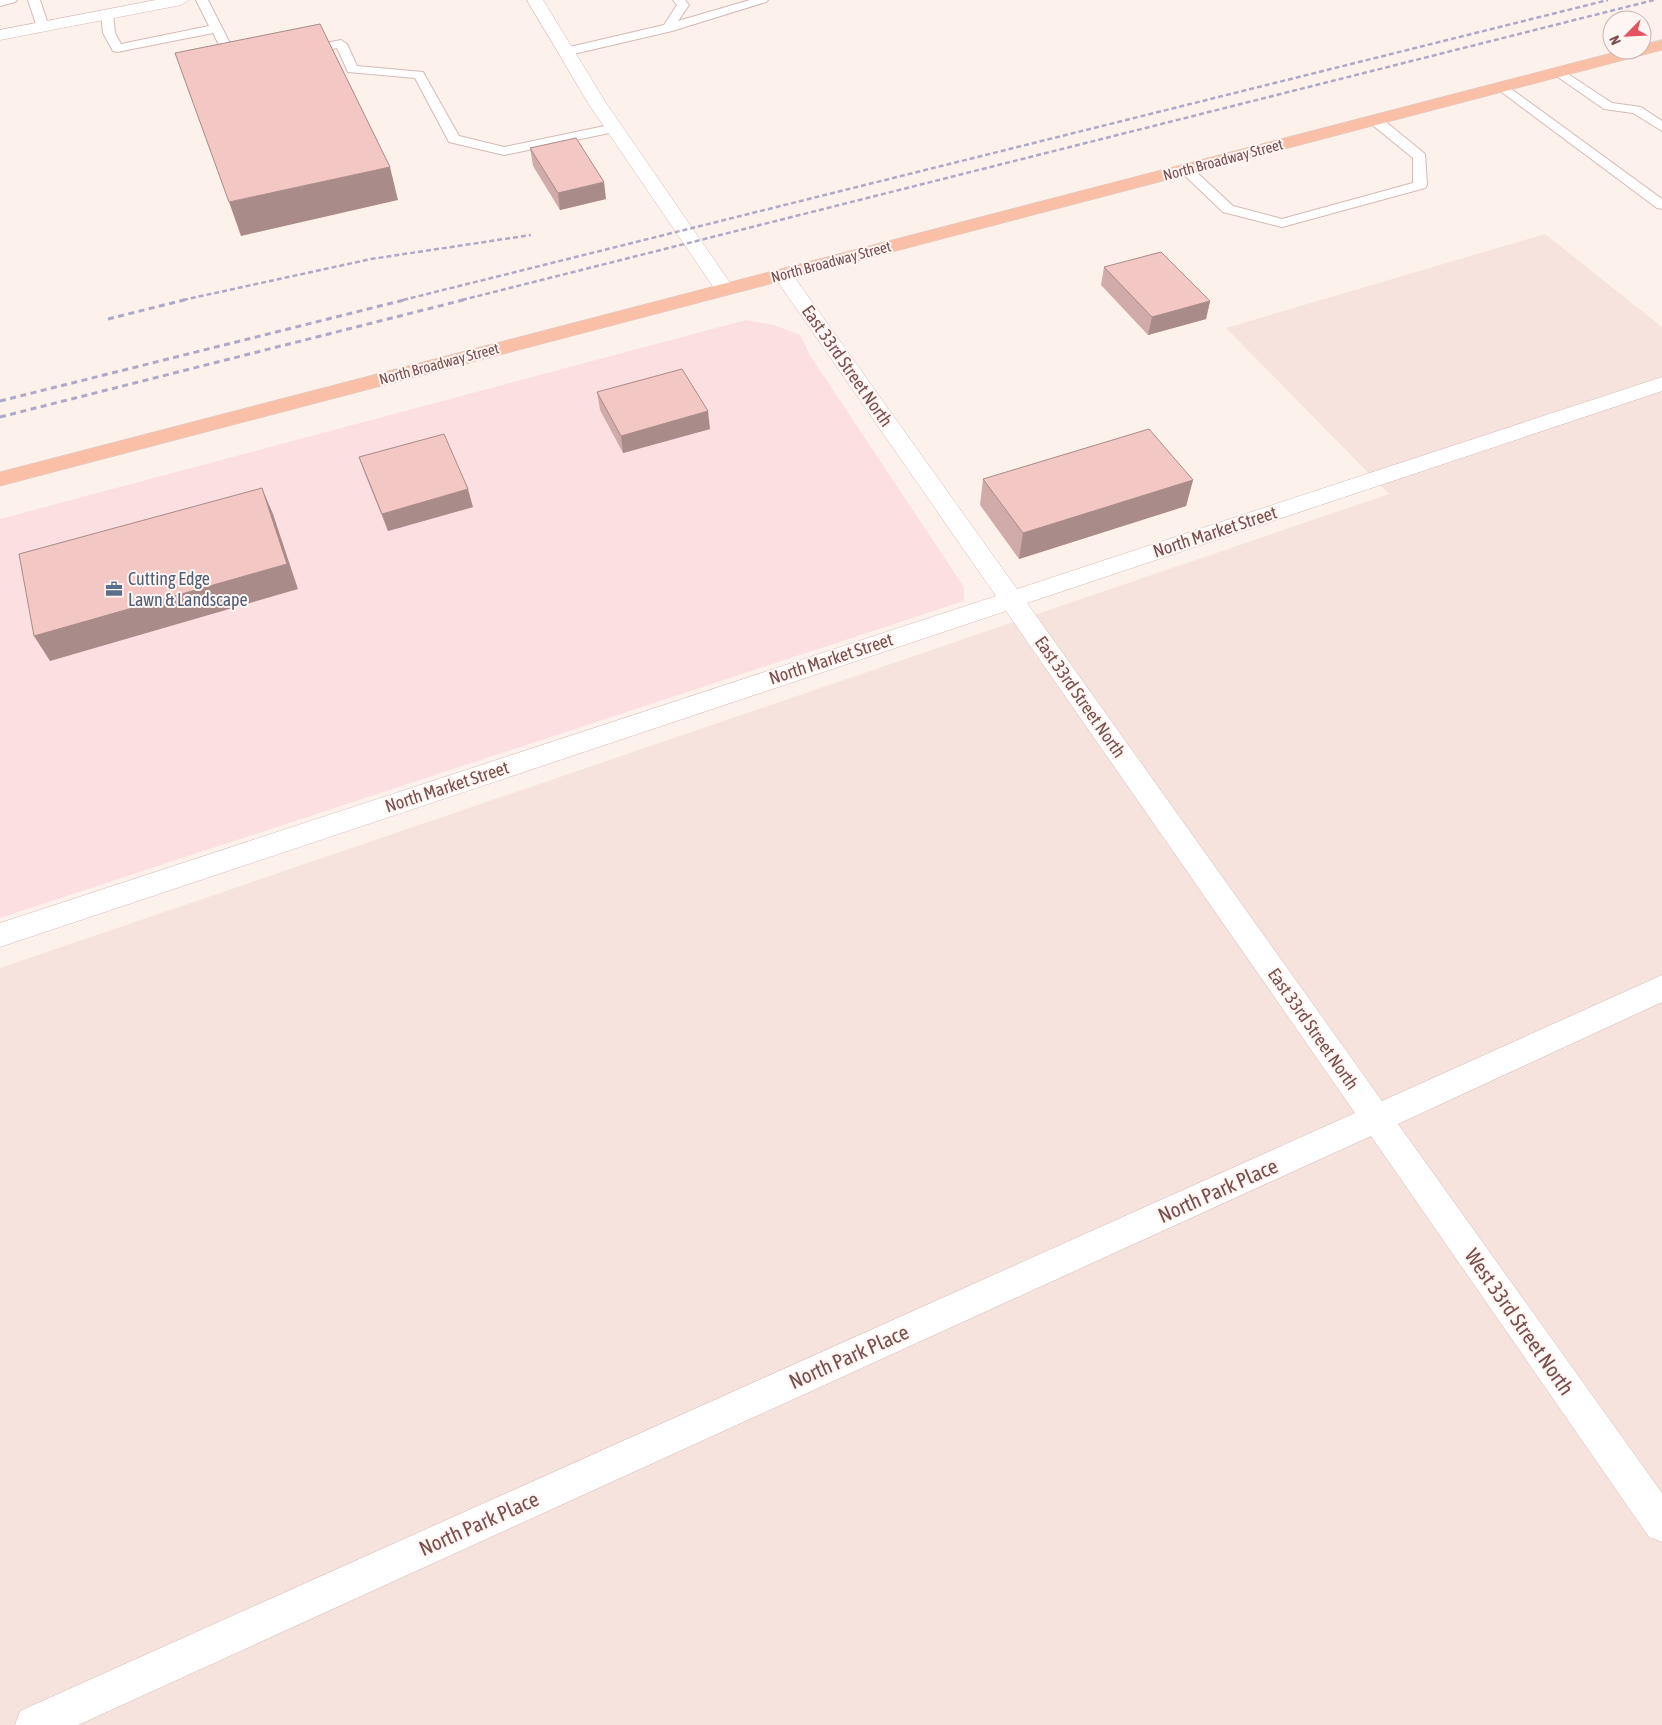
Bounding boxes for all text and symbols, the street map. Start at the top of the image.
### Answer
north arrow [1602,10,1652,60]
text: N [1606,33,1624,47]
street label: North Broadway Street [1161,135,1285,184]
street label: North Broadway Street [769,237,893,286]
street label: East 33rd Street North [798,301,897,430]
street label: North Broadway Street [377,339,501,388]
street label: North Market Street [1150,502,1280,561]
place label: Cutting Edge Lawn & Landscape [128,568,248,610]
office icon: Cutting Edge Lawn & Landscape [104,579,124,599]
street label: North Market Street [766,629,896,688]
street label: East 33rd Street North [1031,632,1130,761]
street label: North Market Street [382,757,512,816]
street label: East 33rd Street North [1264,964,1363,1093]
street label: North Park Place [1154,1153,1281,1227]
street label: West 33rd Street North [1460,1244,1579,1399]
street label: North Park Place [785,1319,912,1393]
street label: North Park Place [415,1486,542,1560]

